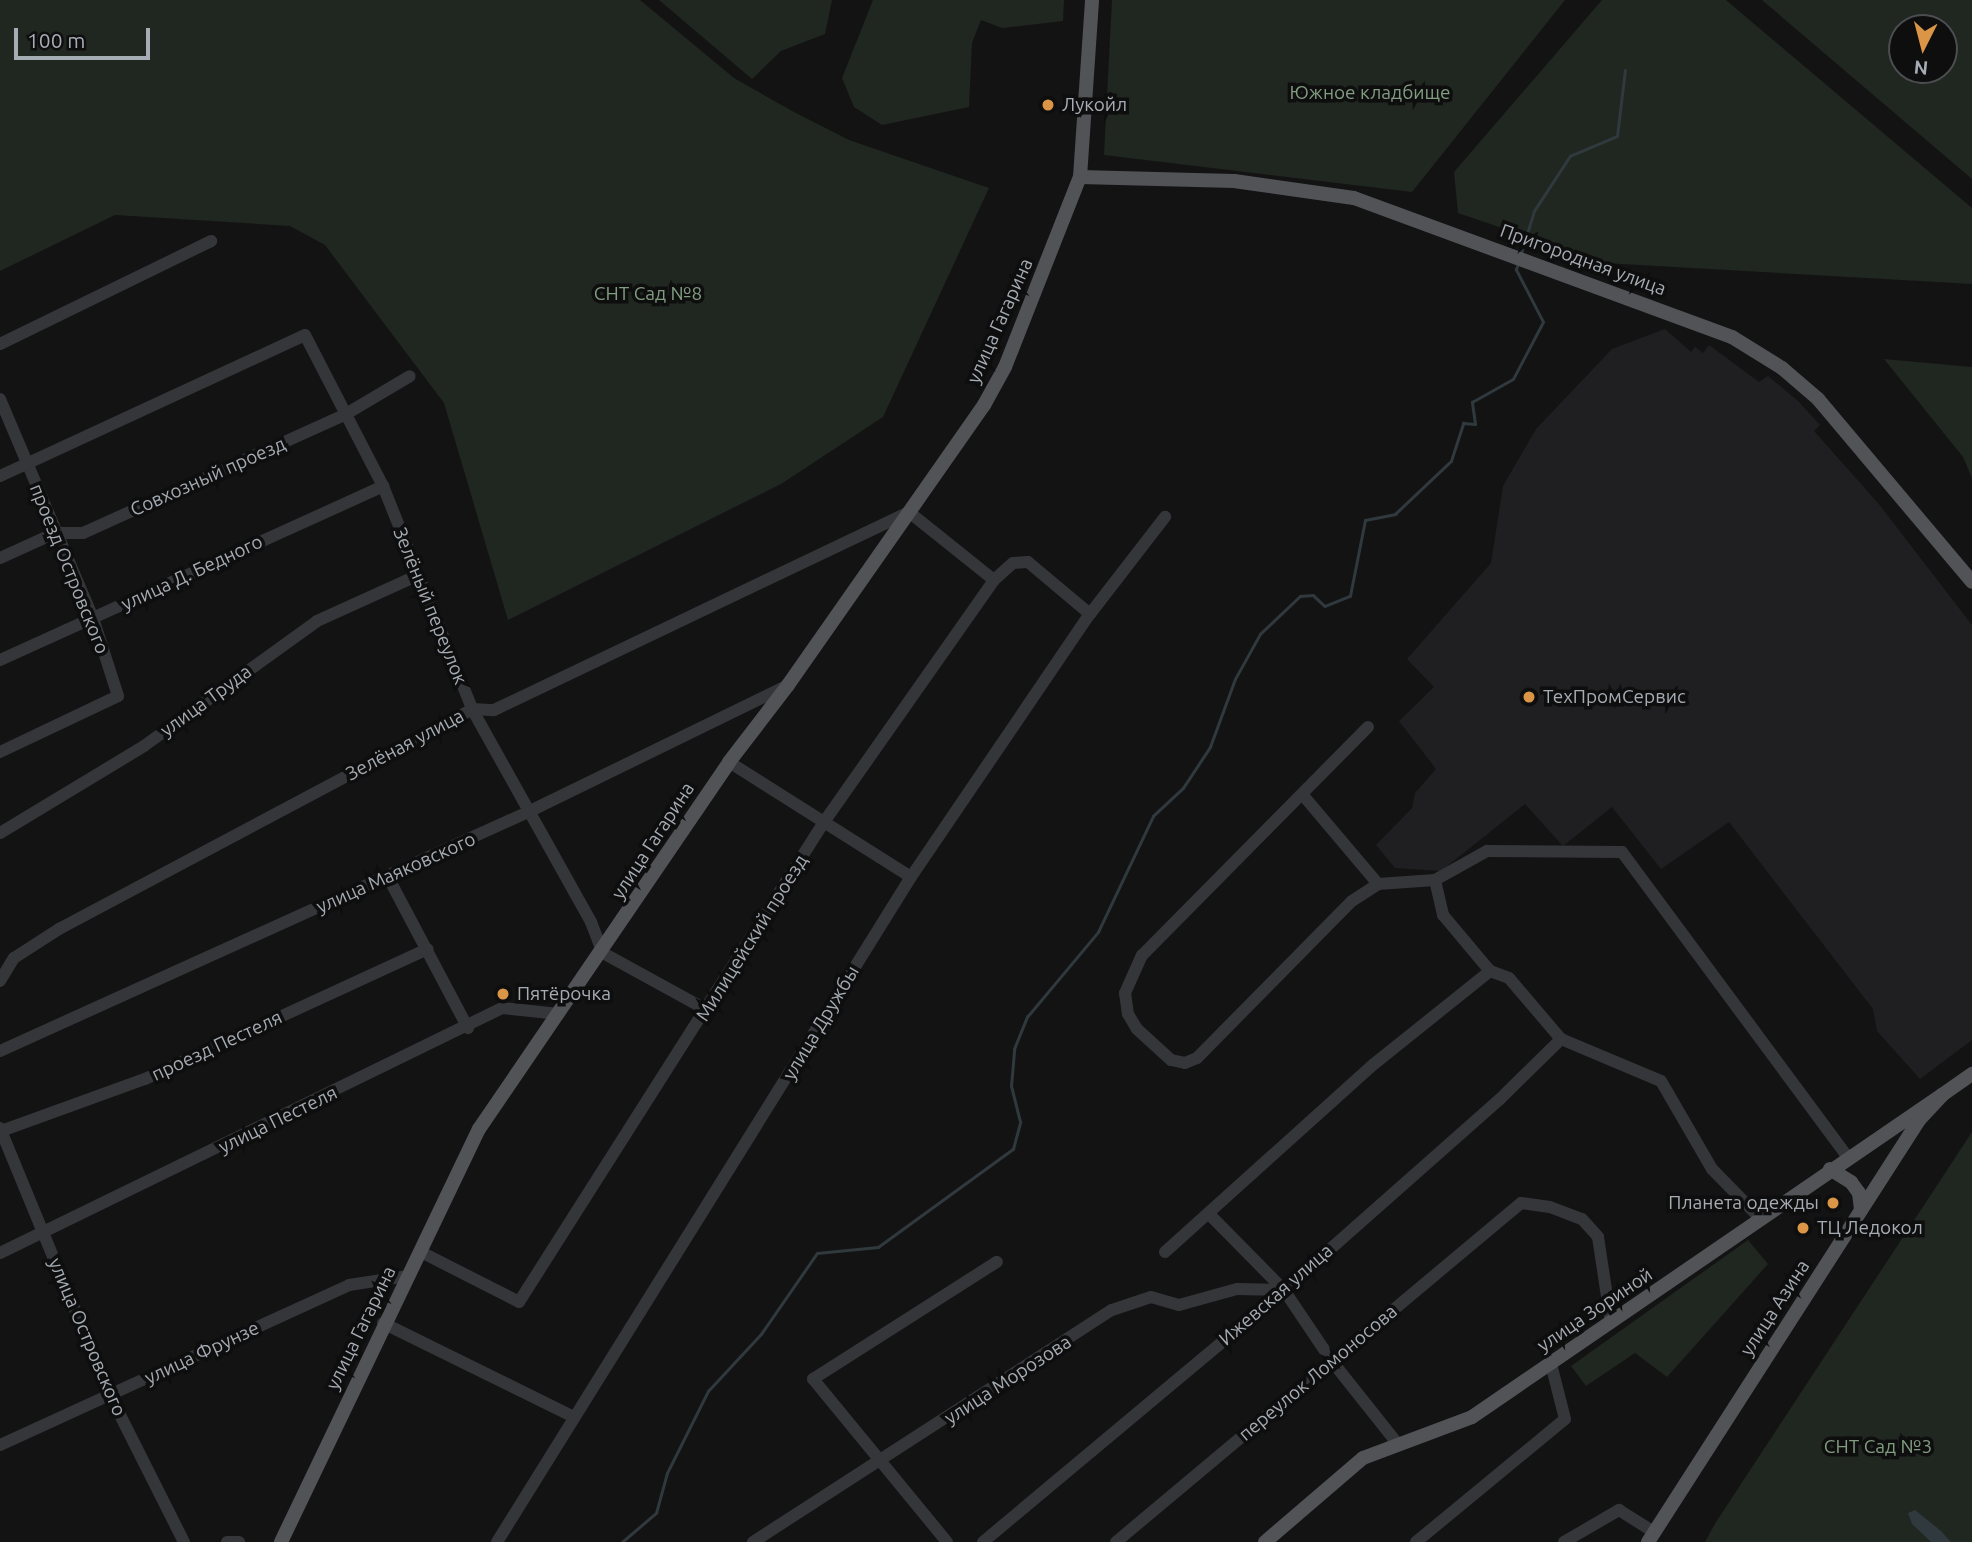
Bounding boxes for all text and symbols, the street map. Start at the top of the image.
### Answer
scale bar [18,14,154,58]
north arrow [1888,14,1958,84]
text: 100 m [27,28,85,52]
text: N [1913,56,1929,80]
park label: Южное кладбище [1289,82,1451,104]
place label: Лукойл [1062,94,1127,116]
marker: Лукойл [1040,97,1056,113]
street label: Пригородная улица [1497,219,1669,301]
street label: улица Гагарина [962,255,1038,387]
park label: СНТ Сад №8 [594,283,702,305]
street label: Совхозный проезд [127,433,289,521]
street label: проезд Островского [24,481,114,657]
street label: Зелёный переулок [388,524,472,688]
street label: улица Д. Бедного [118,530,266,616]
street label: улица Труда [156,660,256,742]
place label: ТехПромСервис [1543,686,1686,708]
marker: ТехПромСервис [1521,689,1537,705]
street label: Зелёная улица [342,704,468,786]
street label: улица Гагарина [607,778,699,904]
street label: улица Маяковского [313,828,479,918]
street label: Милицейский проезд [691,850,813,1026]
street label: улица Дружбы [778,962,864,1084]
place label: Пятёрочка [517,983,611,1005]
marker: Пятёрочка [495,986,511,1002]
street label: проезд Пестеля [148,1006,286,1086]
street label: улица Пестеля [215,1081,341,1159]
place label: Планета одежды [1668,1192,1819,1214]
marker: Планета одежды [1825,1195,1841,1211]
place label: ТЦ Ледокол [1817,1217,1923,1239]
marker: ТЦ Ледокол [1795,1220,1811,1236]
street label: Ижевская улица [1214,1239,1338,1351]
street label: улица Островского [43,1255,131,1419]
street label: улица Азина [1736,1256,1814,1360]
street label: улица Гагарина [321,1263,401,1393]
street label: улица Зориной [1533,1263,1657,1357]
street label: переулок Ломоносова [1234,1300,1402,1446]
street label: улица Фрунзе [141,1317,263,1389]
street label: улица Морозова [940,1331,1076,1429]
park label: СНТ Сад №3 [1824,1436,1932,1458]

